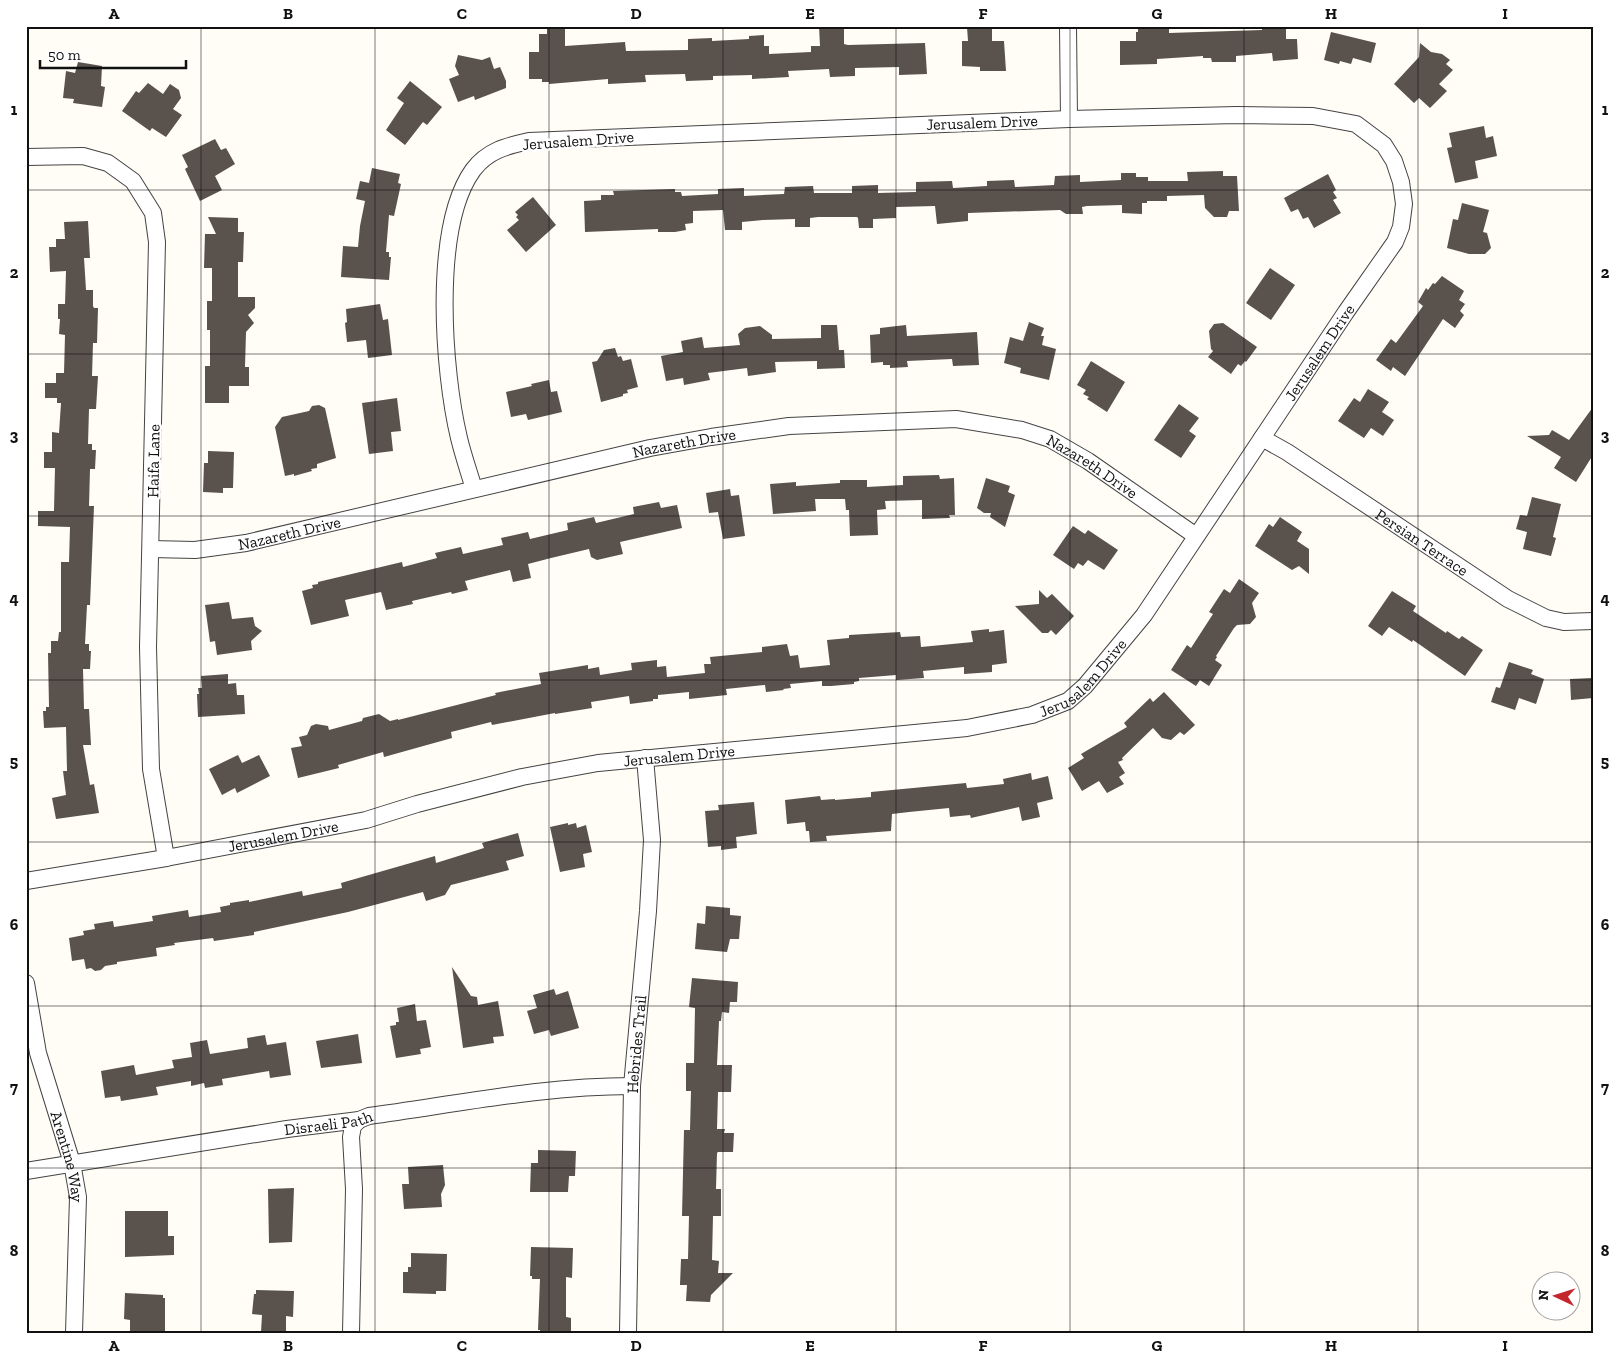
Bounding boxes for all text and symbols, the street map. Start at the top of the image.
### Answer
text: A [109,4,120,23]
text: B [283,4,293,23]
text: C [457,4,467,23]
text: D [630,4,642,23]
text: E [805,4,815,23]
text: F [978,4,988,23]
text: G [1152,4,1163,23]
text: H [1325,4,1337,23]
text: I [1502,4,1508,23]
scale bar [40,38,186,70]
text: 50 m [48,46,81,64]
text: 1 [11,100,18,119]
text: 1 [1602,100,1609,119]
street label: Jerusalem Drive [926,111,1038,134]
street label: Jerusalem Drive [522,127,634,154]
text: 2 [10,263,19,282]
text: 2 [1601,263,1610,282]
street label: Jerusalem Drive [1281,301,1359,404]
street label: Haifa Lane [143,424,164,498]
street label: Nazareth Drive [631,425,737,462]
text: 3 [10,426,19,445]
text: 3 [1601,426,1610,445]
street label: Nazareth Drive [1043,430,1141,503]
street label: Persian Terrace [1372,505,1472,580]
street label: Nazareth Drive [237,512,343,554]
text: 4 [9,589,19,608]
text: 4 [1600,589,1610,608]
street label: Jerusalem Drive [1037,635,1130,721]
street label: Jerusalem Drive [623,741,736,771]
text: 5 [10,752,18,771]
text: 5 [1601,752,1609,771]
street label: Jerusalem Drive [226,816,340,856]
text: 6 [10,915,19,934]
text: 6 [1601,915,1610,934]
street label: Hebrides Trail [623,994,650,1094]
text: 7 [10,1078,18,1097]
text: 7 [1601,1078,1609,1097]
street label: Disraeli Path [283,1107,375,1139]
street label: Arentine Way [46,1109,87,1203]
text: 8 [10,1241,19,1260]
text: 8 [1601,1241,1610,1260]
north arrow [1532,1272,1582,1322]
text: N [1535,1289,1552,1301]
text: A [109,1336,120,1355]
text: B [283,1336,293,1355]
text: C [457,1336,467,1355]
text: D [630,1336,642,1355]
text: E [805,1336,815,1355]
text: F [978,1336,988,1355]
text: G [1152,1336,1163,1355]
text: H [1325,1336,1337,1355]
text: I [1502,1336,1508,1355]

